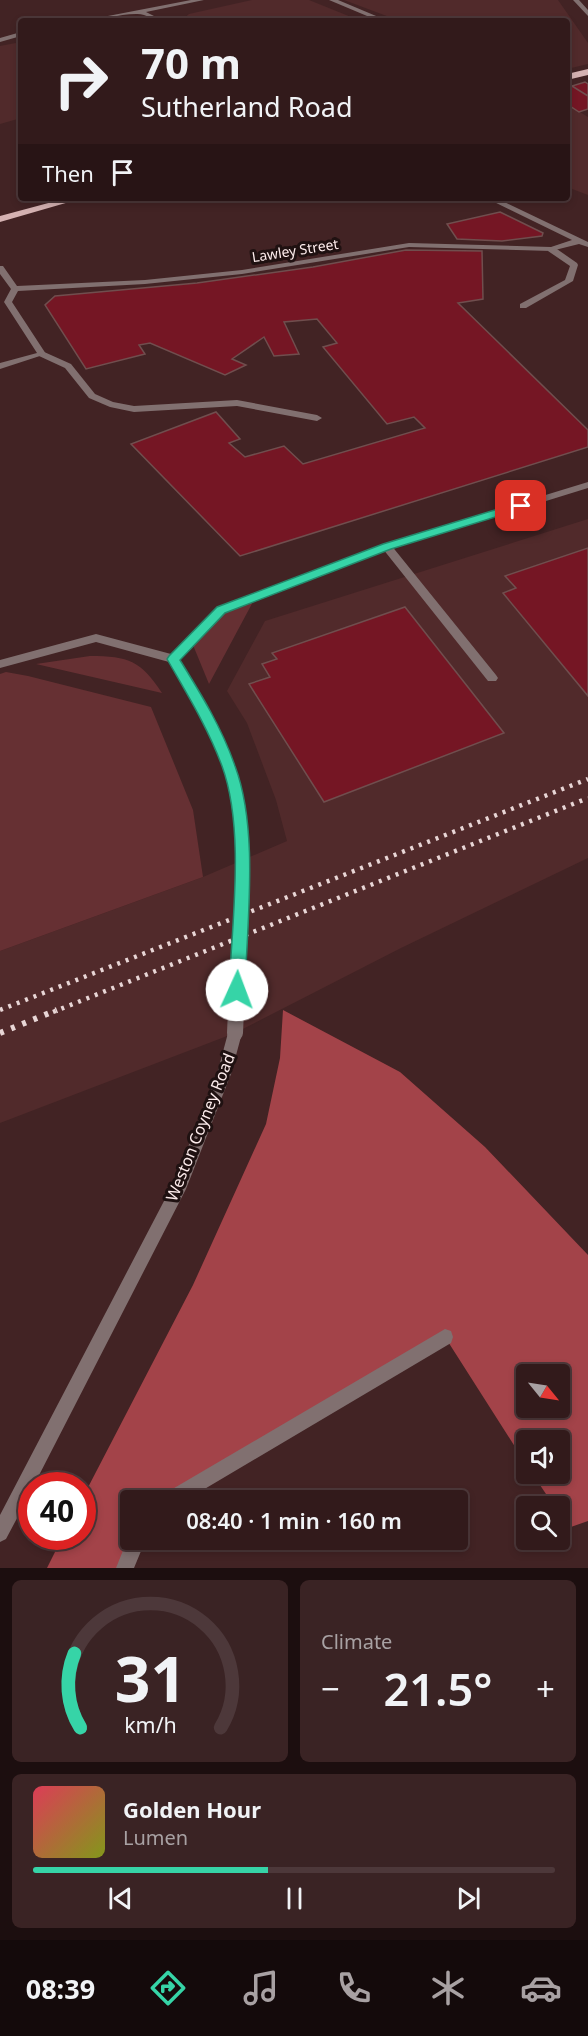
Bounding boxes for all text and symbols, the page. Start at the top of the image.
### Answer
text: 70 m [141,34,241,91]
icon: right [42,42,120,120]
text: Sutherland Road [141,88,353,125]
icon: arrive [106,156,139,189]
text: Then [42,158,94,188]
street label: Lawley Street [250,234,340,266]
pin [495,480,546,531]
icon: arrive [504,489,537,522]
position arrow [205,958,269,1022]
street label: Weston Coyney Road [160,1050,240,1204]
north arrow [516,1364,570,1418]
map controls [516,1364,570,1550]
button: sound [516,1430,570,1484]
speed limit sign: 40 [18,1472,96,1550]
button: search [516,1496,570,1550]
text: 08:40 · 1 min · 160 m [186,1505,402,1535]
text: Climate [321,1628,392,1655]
text: 31 [114,1635,186,1720]
text: 21.5° [384,1658,492,1719]
text: − [321,1666,340,1711]
text: + [536,1666,555,1711]
text: km/h [124,1710,176,1739]
text: Golden Hour [123,1794,261,1824]
text: Lumen [123,1824,188,1851]
icon: previous [104,1882,137,1915]
icon: pause [278,1882,311,1915]
icon: next [452,1882,485,1915]
icon: directions [147,1967,189,2009]
icon: music [240,1967,282,2009]
icon: phone [333,1967,375,2009]
icon: climate [427,1967,469,2009]
icon: car [520,1967,562,2009]
text: 08:39 [26,1970,95,2007]

